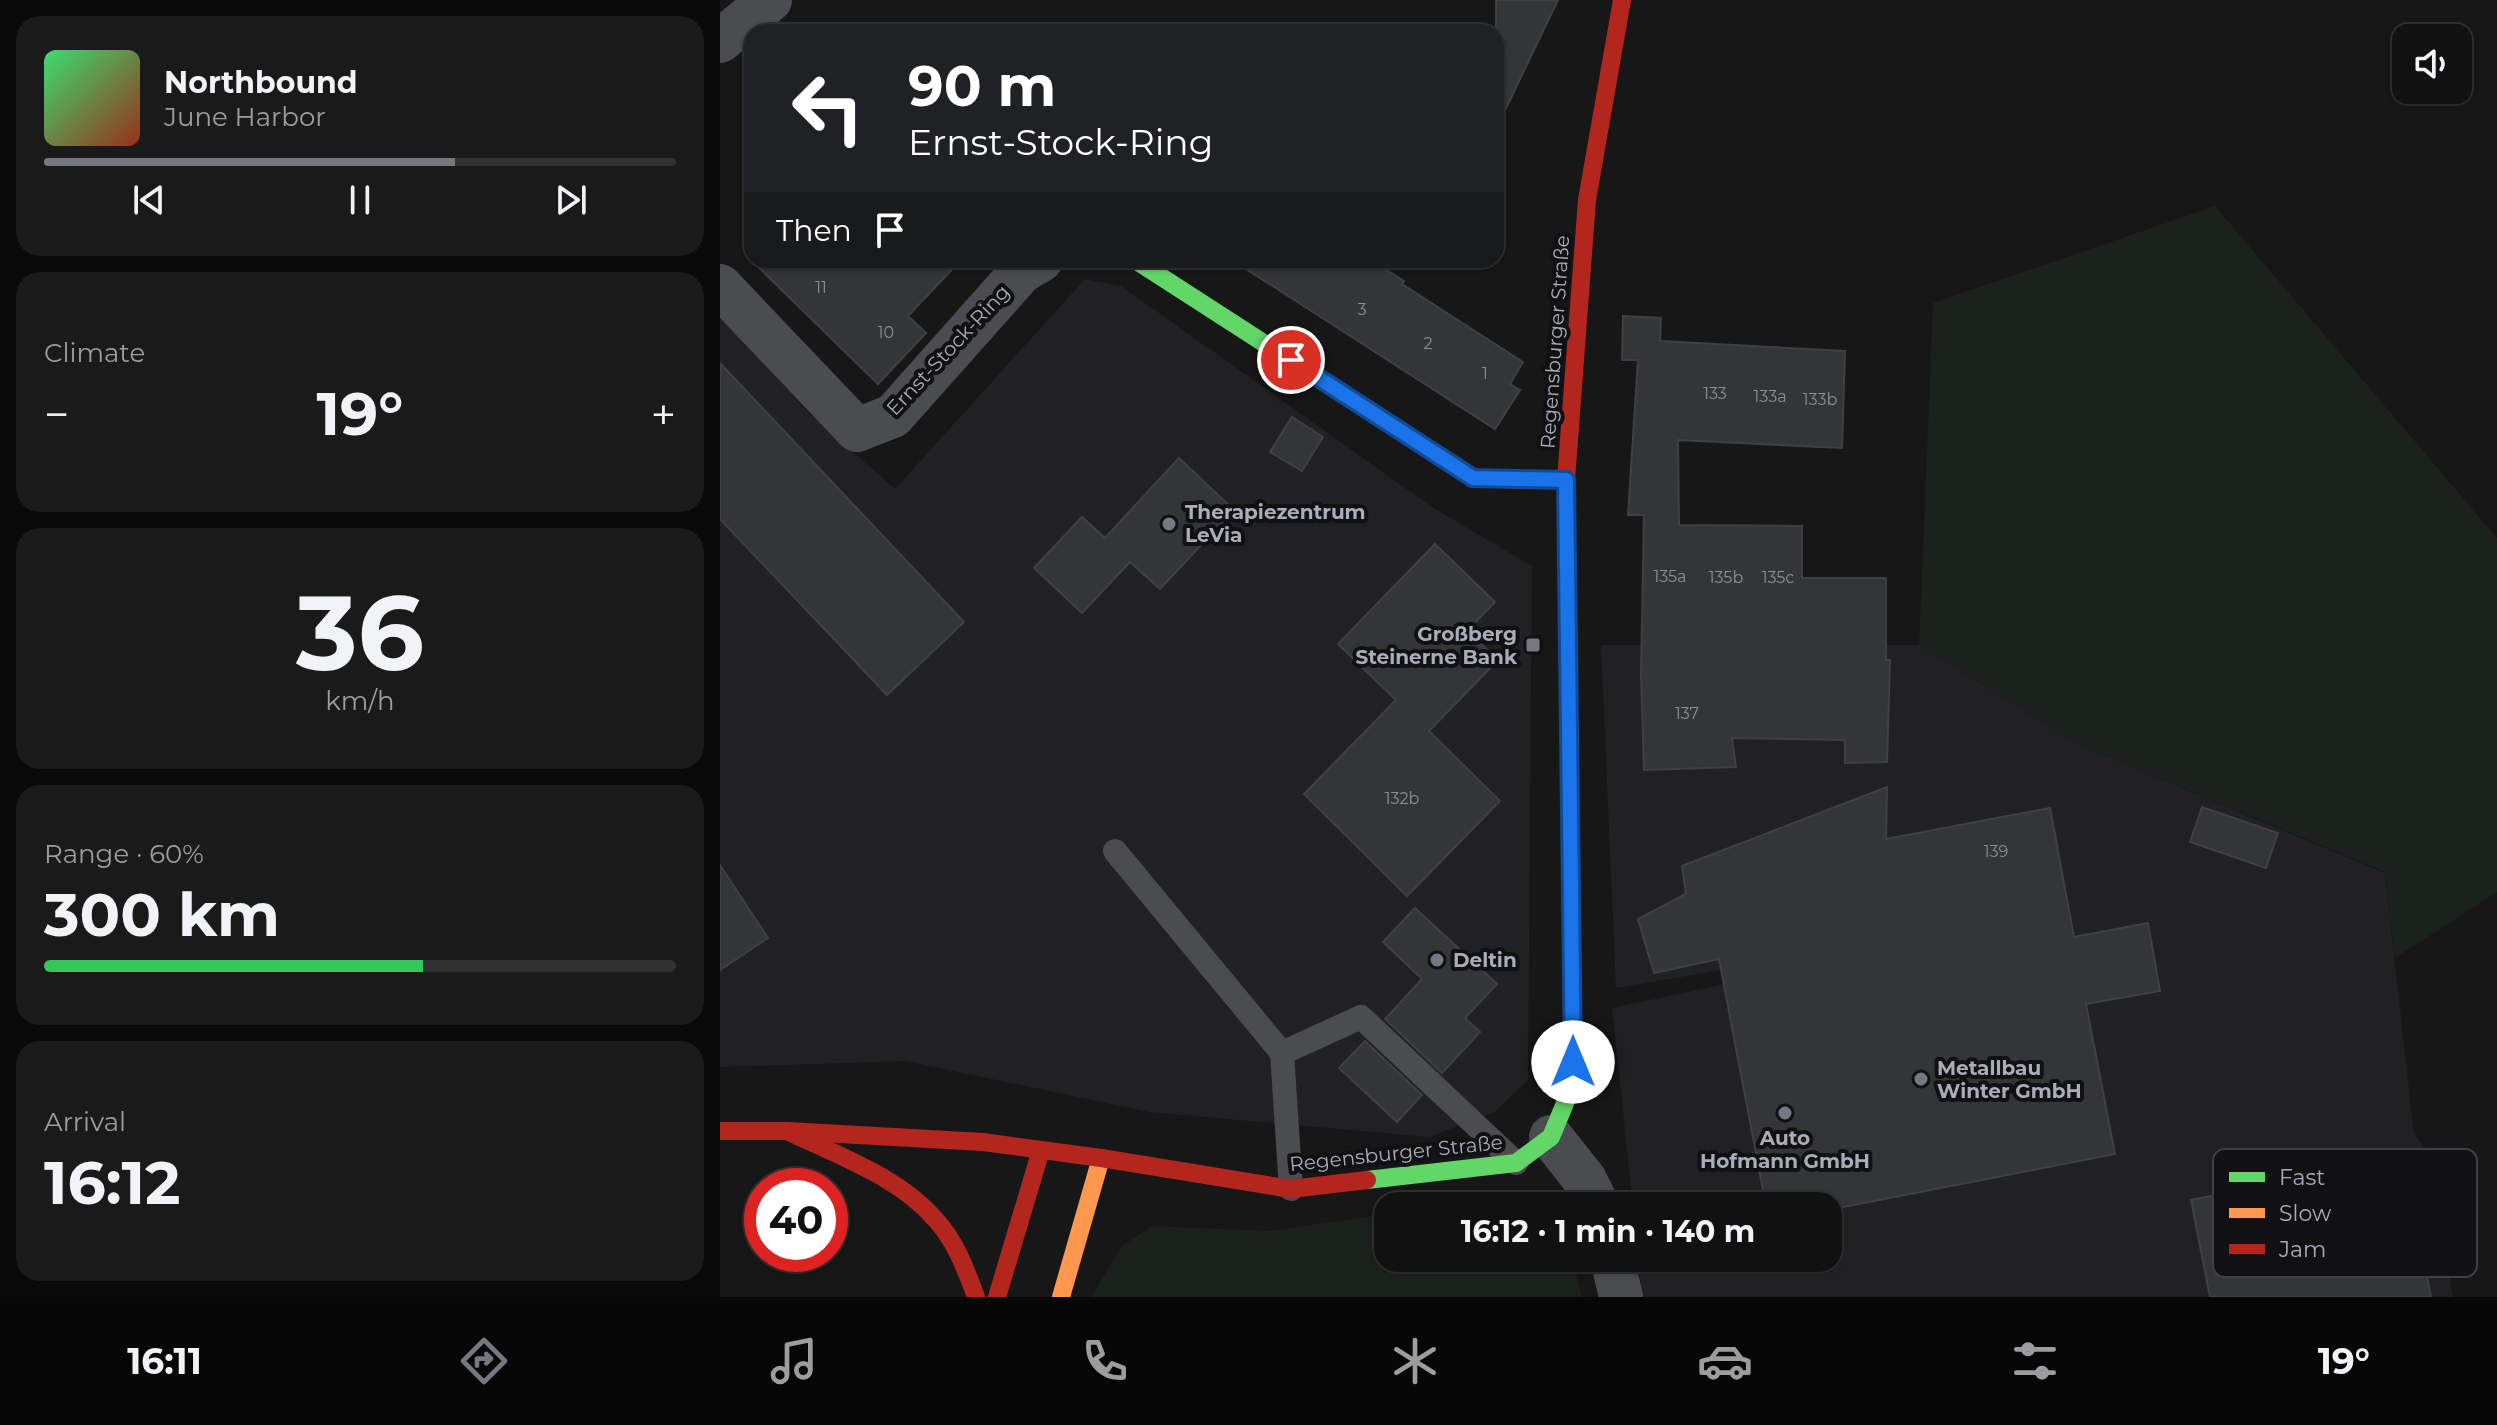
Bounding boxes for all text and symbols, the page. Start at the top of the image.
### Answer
map controls [2392,24,2472,104]
button: sound [2392,24,2472,104]
text: 90 m [908,52,1056,120]
icon: left [776,56,880,160]
text: Northbound [164,64,358,101]
text: June Harbor [164,101,326,133]
text: Ernst-Stock-Ring [908,120,1213,164]
icon: previous [127,178,171,222]
icon: pause [338,178,382,222]
icon: next [549,178,593,222]
icon: arrive [868,208,912,252]
text: Then [776,212,852,249]
street label: Regensburger Straße [1536,234,1574,450]
house number: 11 [815,278,827,297]
street label: Ernst-Stock-Ring [881,280,1015,420]
house number: 3 [1357,300,1367,319]
house number: 10 [878,323,894,342]
pin [1257,326,1325,394]
house number: 2 [1423,334,1433,353]
text: Climate [44,337,145,369]
icon: arrive [1269,338,1313,382]
house number: 1 [1482,364,1488,383]
text: 19° [317,377,403,450]
house number: 133 [1703,384,1727,403]
text: − [44,387,69,441]
text: + [651,387,676,441]
house number: 133a [1753,387,1787,406]
house number: 133b [1803,390,1837,409]
place label: Therapiezentrum LeVia [1185,500,1366,547]
marker: Therapiezentrum LeVia [1160,515,1178,533]
house number: 135a [1653,567,1687,586]
house number: 135b [1709,568,1743,587]
house number: 135c [1762,568,1794,587]
text: 36 [296,569,424,696]
place label: Großberg Steinerne Bank [1355,622,1518,669]
marker: Großberg Steinerne Bank [1524,636,1542,654]
text: km/h [325,685,395,717]
house number: 137 [1675,704,1699,723]
house number: 132b [1385,789,1419,808]
text: Range · 60% [44,838,204,870]
house number: 139 [1984,842,2008,861]
text: 300 km [44,878,280,951]
place label: Deltin [1453,948,1517,972]
marker: Deltin [1428,951,1446,969]
position arrow [1531,1020,1615,1104]
place label: Metallbau Winter GmbH [1937,1056,2082,1103]
marker: Metallbau Winter GmbH [1912,1070,1930,1088]
marker: Auto Hofmann GmbH [1776,1104,1794,1122]
text: Arrival [44,1106,126,1138]
place label: Auto Hofmann GmbH [1700,1126,1870,1173]
street label: Regensburger Straße [1288,1130,1504,1176]
text: 16:12 [44,1146,180,1219]
legend [2213,1149,2477,1277]
text: Fast [2279,1164,2325,1191]
speed limit sign: 40 [744,1168,848,1272]
text: Slow [2279,1200,2332,1227]
text: 16:12 · 1 min · 140 m [1461,1213,1755,1250]
text: Jam [2278,1236,2326,1263]
icon: directions [456,1333,512,1389]
icon: music [766,1333,822,1389]
icon: phone [1077,1333,1133,1389]
icon: climate [1387,1333,1443,1389]
icon: car [1697,1333,1753,1389]
icon: filters [2007,1333,2063,1389]
text: 16:11 [127,1339,202,1383]
text: 19° [2318,1339,2370,1383]

